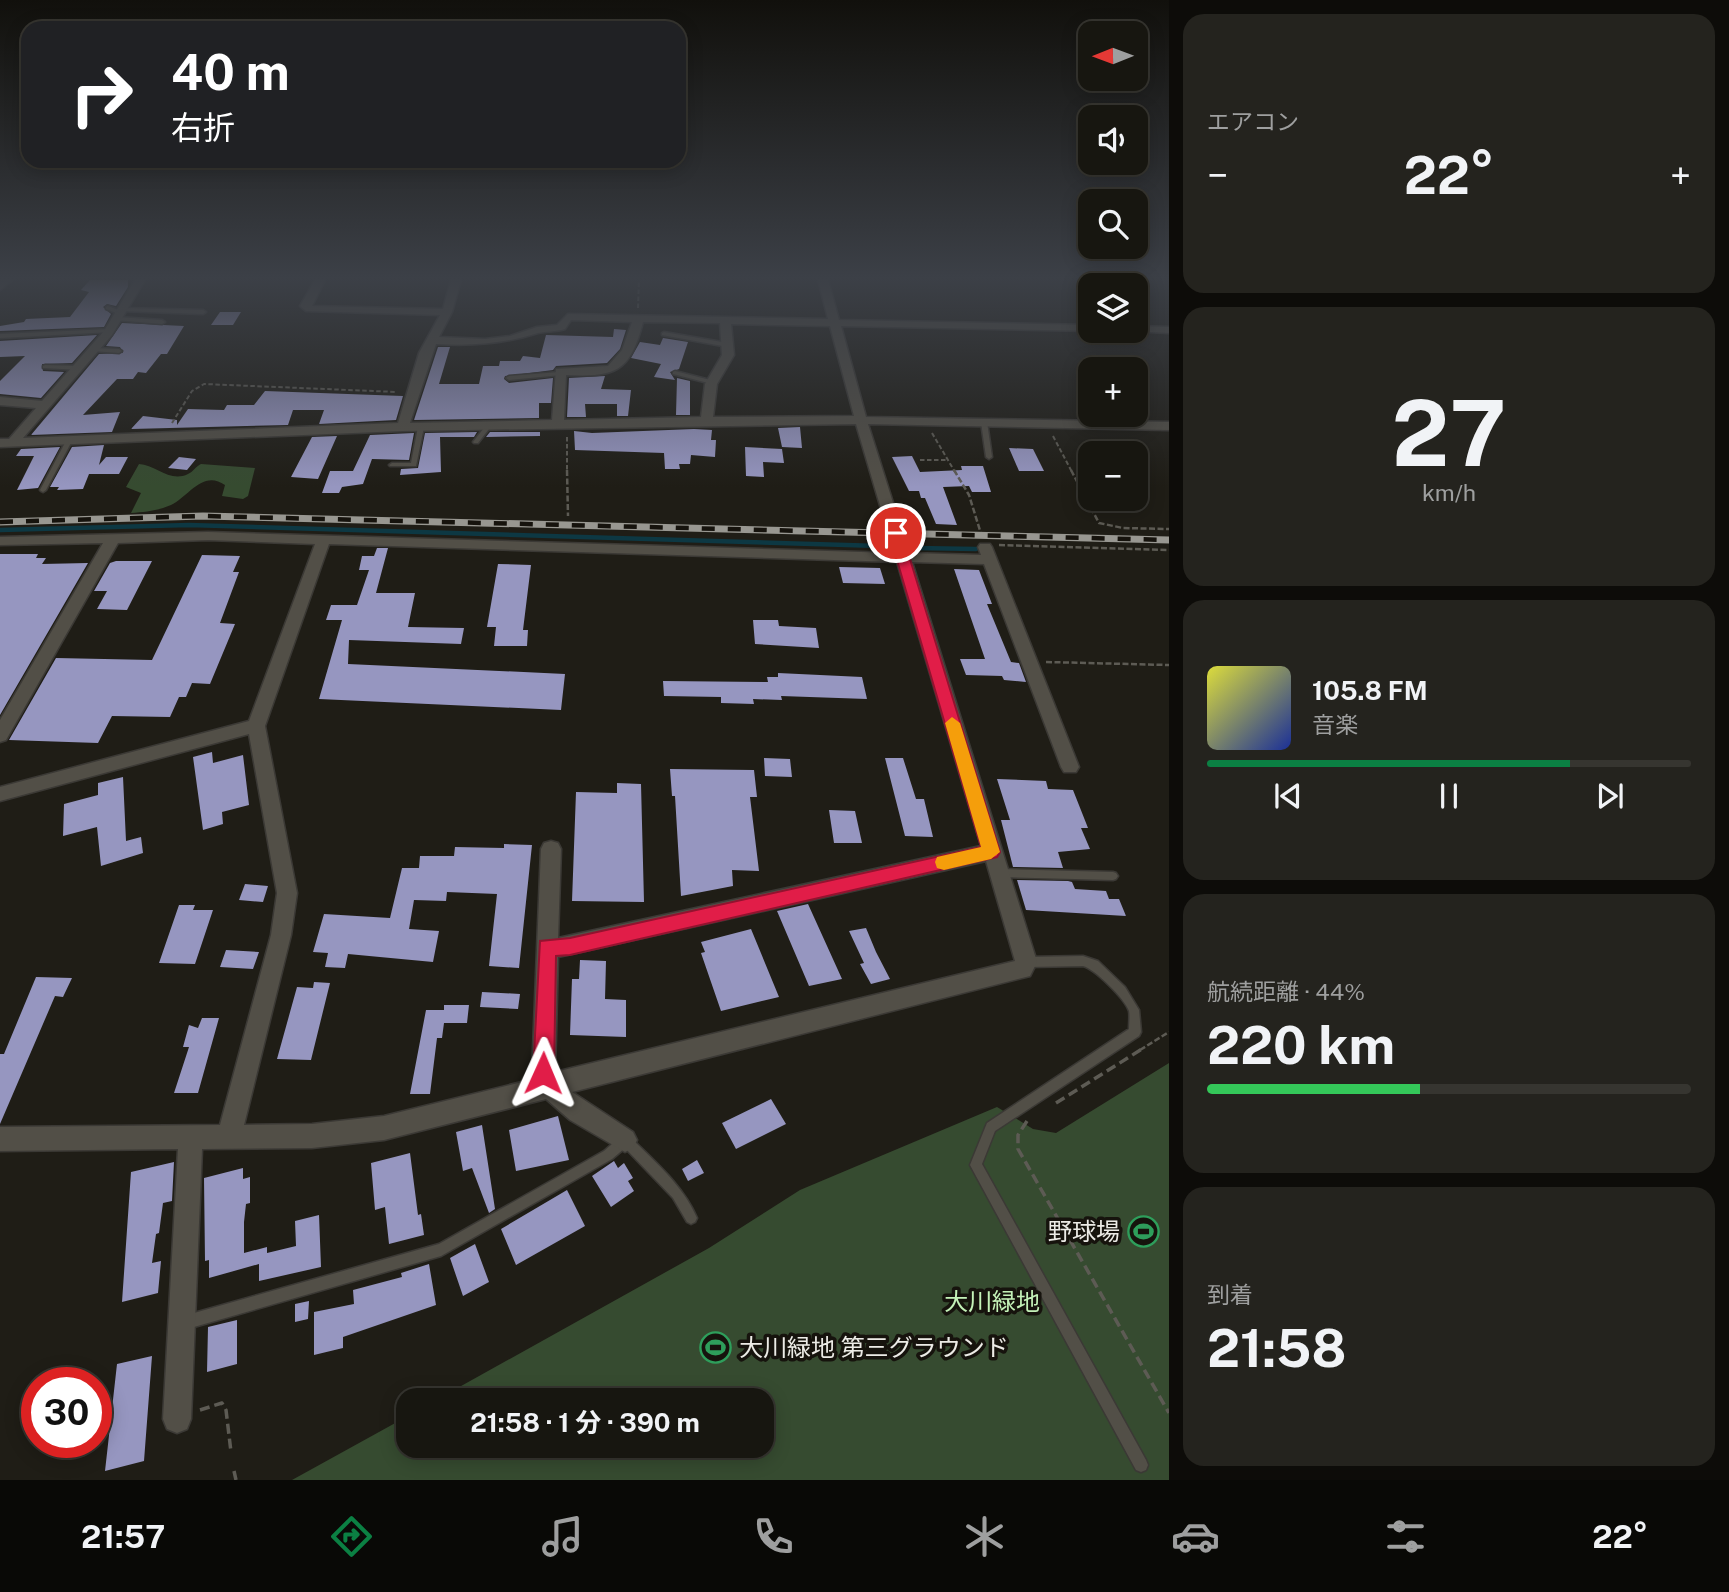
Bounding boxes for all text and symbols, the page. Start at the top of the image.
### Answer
north arrow [1078,21,1148,91]
map controls [1078,21,1148,511]
text: 40 m [171,43,290,101]
icon: right [56,49,147,140]
button: sound [1078,105,1148,175]
text: エアコン [1207,108,1299,135]
text: 右折 [171,109,235,146]
text: 22° [1404,145,1494,206]
text: − [1207,153,1228,198]
text: + [1670,153,1691,198]
button: search [1078,189,1148,259]
button: layers [1078,273,1148,343]
button: + [1078,357,1148,427]
text: 27 [1392,380,1506,486]
button: − [1078,441,1148,511]
text: km/h [1422,479,1476,506]
pin [866,503,926,563]
icon: arrive [877,514,915,552]
text: 105.8 FM [1312,675,1428,706]
text: 音楽 [1312,711,1358,738]
icon: previous [1269,777,1307,815]
icon: pause [1430,777,1468,815]
icon: next [1591,777,1629,815]
text: 航続距離 · 44% [1207,978,1365,1005]
text: 220 km [1207,1015,1395,1076]
position arrow [506,1036,580,1110]
sports icon: 野球場 [1126,1214,1160,1248]
place label: 野球場 [1048,1217,1120,1245]
text: 到着 [1207,1281,1253,1308]
park label: 大川緑地 [944,1287,1040,1315]
text: 21:58 [1207,1318,1346,1379]
sports icon: 大川緑地 第三グラウンド [699,1330,733,1364]
place label: 大川緑地 第三グラウンド [739,1333,1009,1361]
speed limit sign: 30 [21,1367,112,1458]
text: 21:58 · 1 分 · 390 m [470,1407,700,1438]
icon: directions [327,1512,376,1561]
icon: music [538,1512,587,1561]
icon: phone [749,1512,798,1561]
icon: climate [960,1512,1009,1561]
icon: car [1171,1512,1220,1561]
icon: filters [1381,1512,1430,1561]
text: 21:57 [81,1518,165,1555]
text: 22° [1592,1518,1648,1555]

